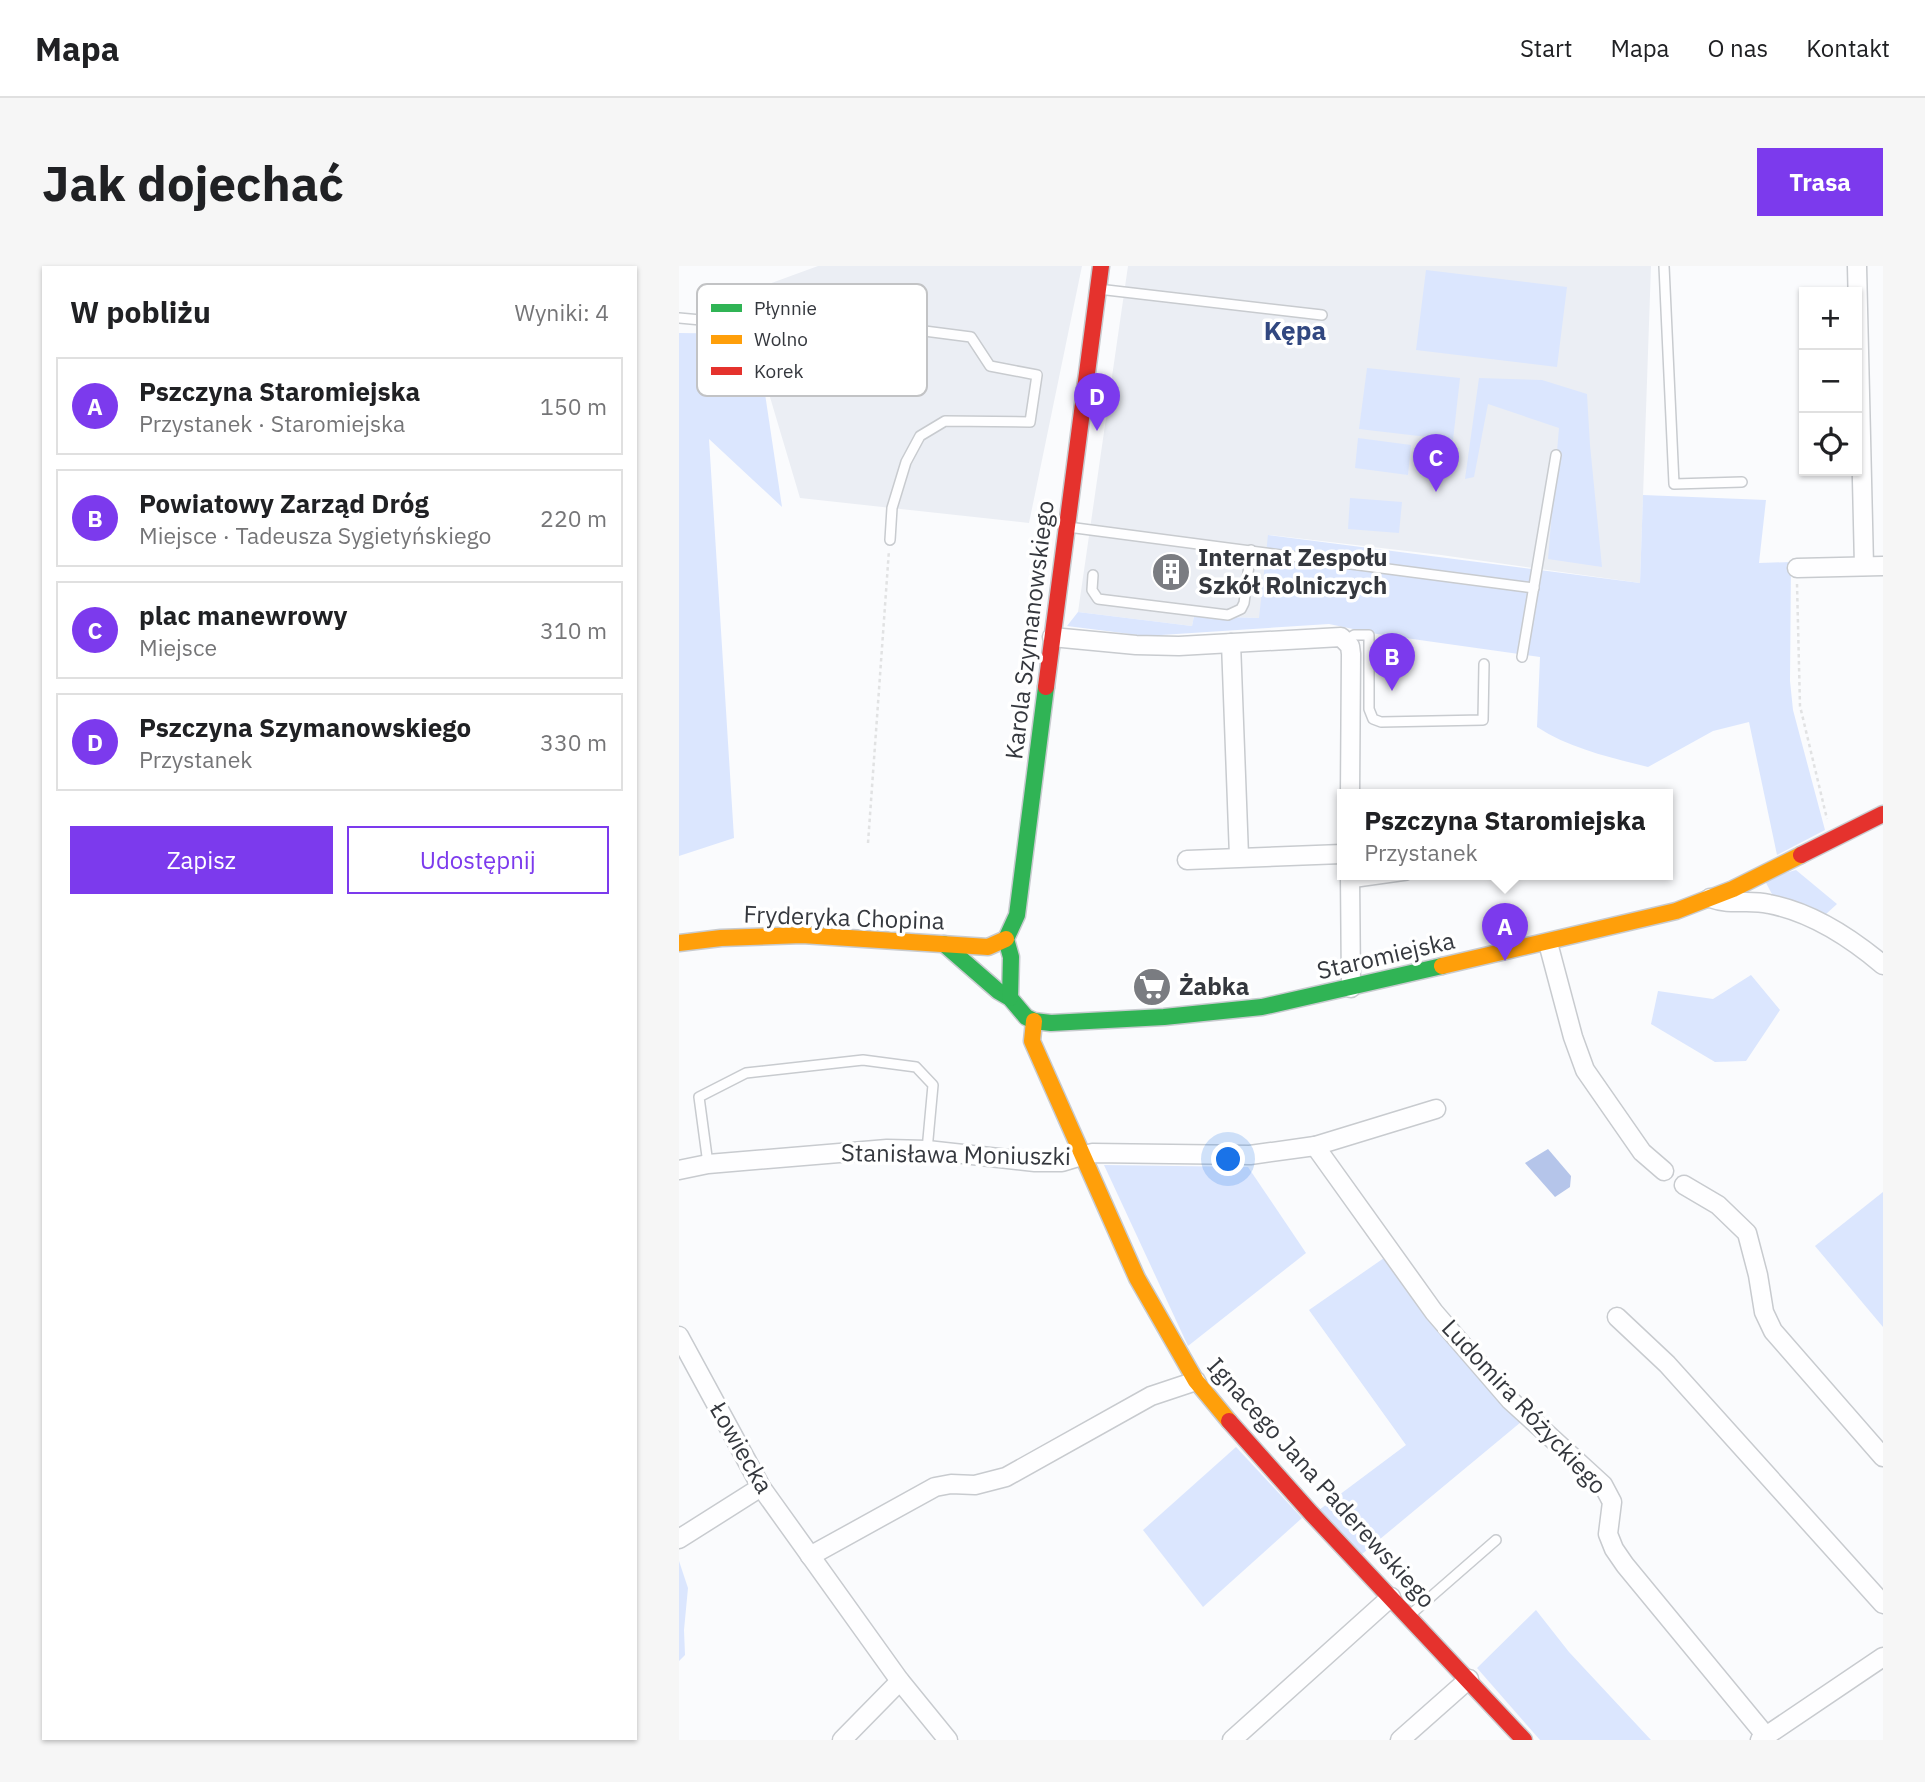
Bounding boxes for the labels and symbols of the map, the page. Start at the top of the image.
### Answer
legend [697,284,927,396]
text: Płynnie [754,296,817,320]
district label: Kępa [1264,313,1327,347]
text: Wolno [754,327,808,351]
text: Korek [754,359,804,383]
pin: D [1074,373,1120,431]
pin: C [1413,434,1459,492]
street label: Karola Szymanowskiego [997,499,1061,761]
place label: Internat Zespołu Szkół Rolniczych [1198,541,1388,601]
building icon: Internat Zespołu Szkół Rolniczych [1150,551,1192,593]
pin: B [1369,633,1415,691]
street label: Fryderyka Chopina [743,897,945,937]
pin: A [1482,903,1528,961]
street label: Staromiejska [1314,924,1458,986]
supermarket icon: Żabka [1131,966,1173,1008]
place label: Żabka [1179,970,1249,1002]
street label: Stanisława Moniuszki [841,1136,1071,1172]
your location [1211,1142,1245,1176]
street label: Ludomira Różyckiego [1435,1312,1614,1501]
street label: Ignacego Jana Paderewskiego [1201,1350,1443,1614]
street label: Łowiecka [702,1395,781,1499]

